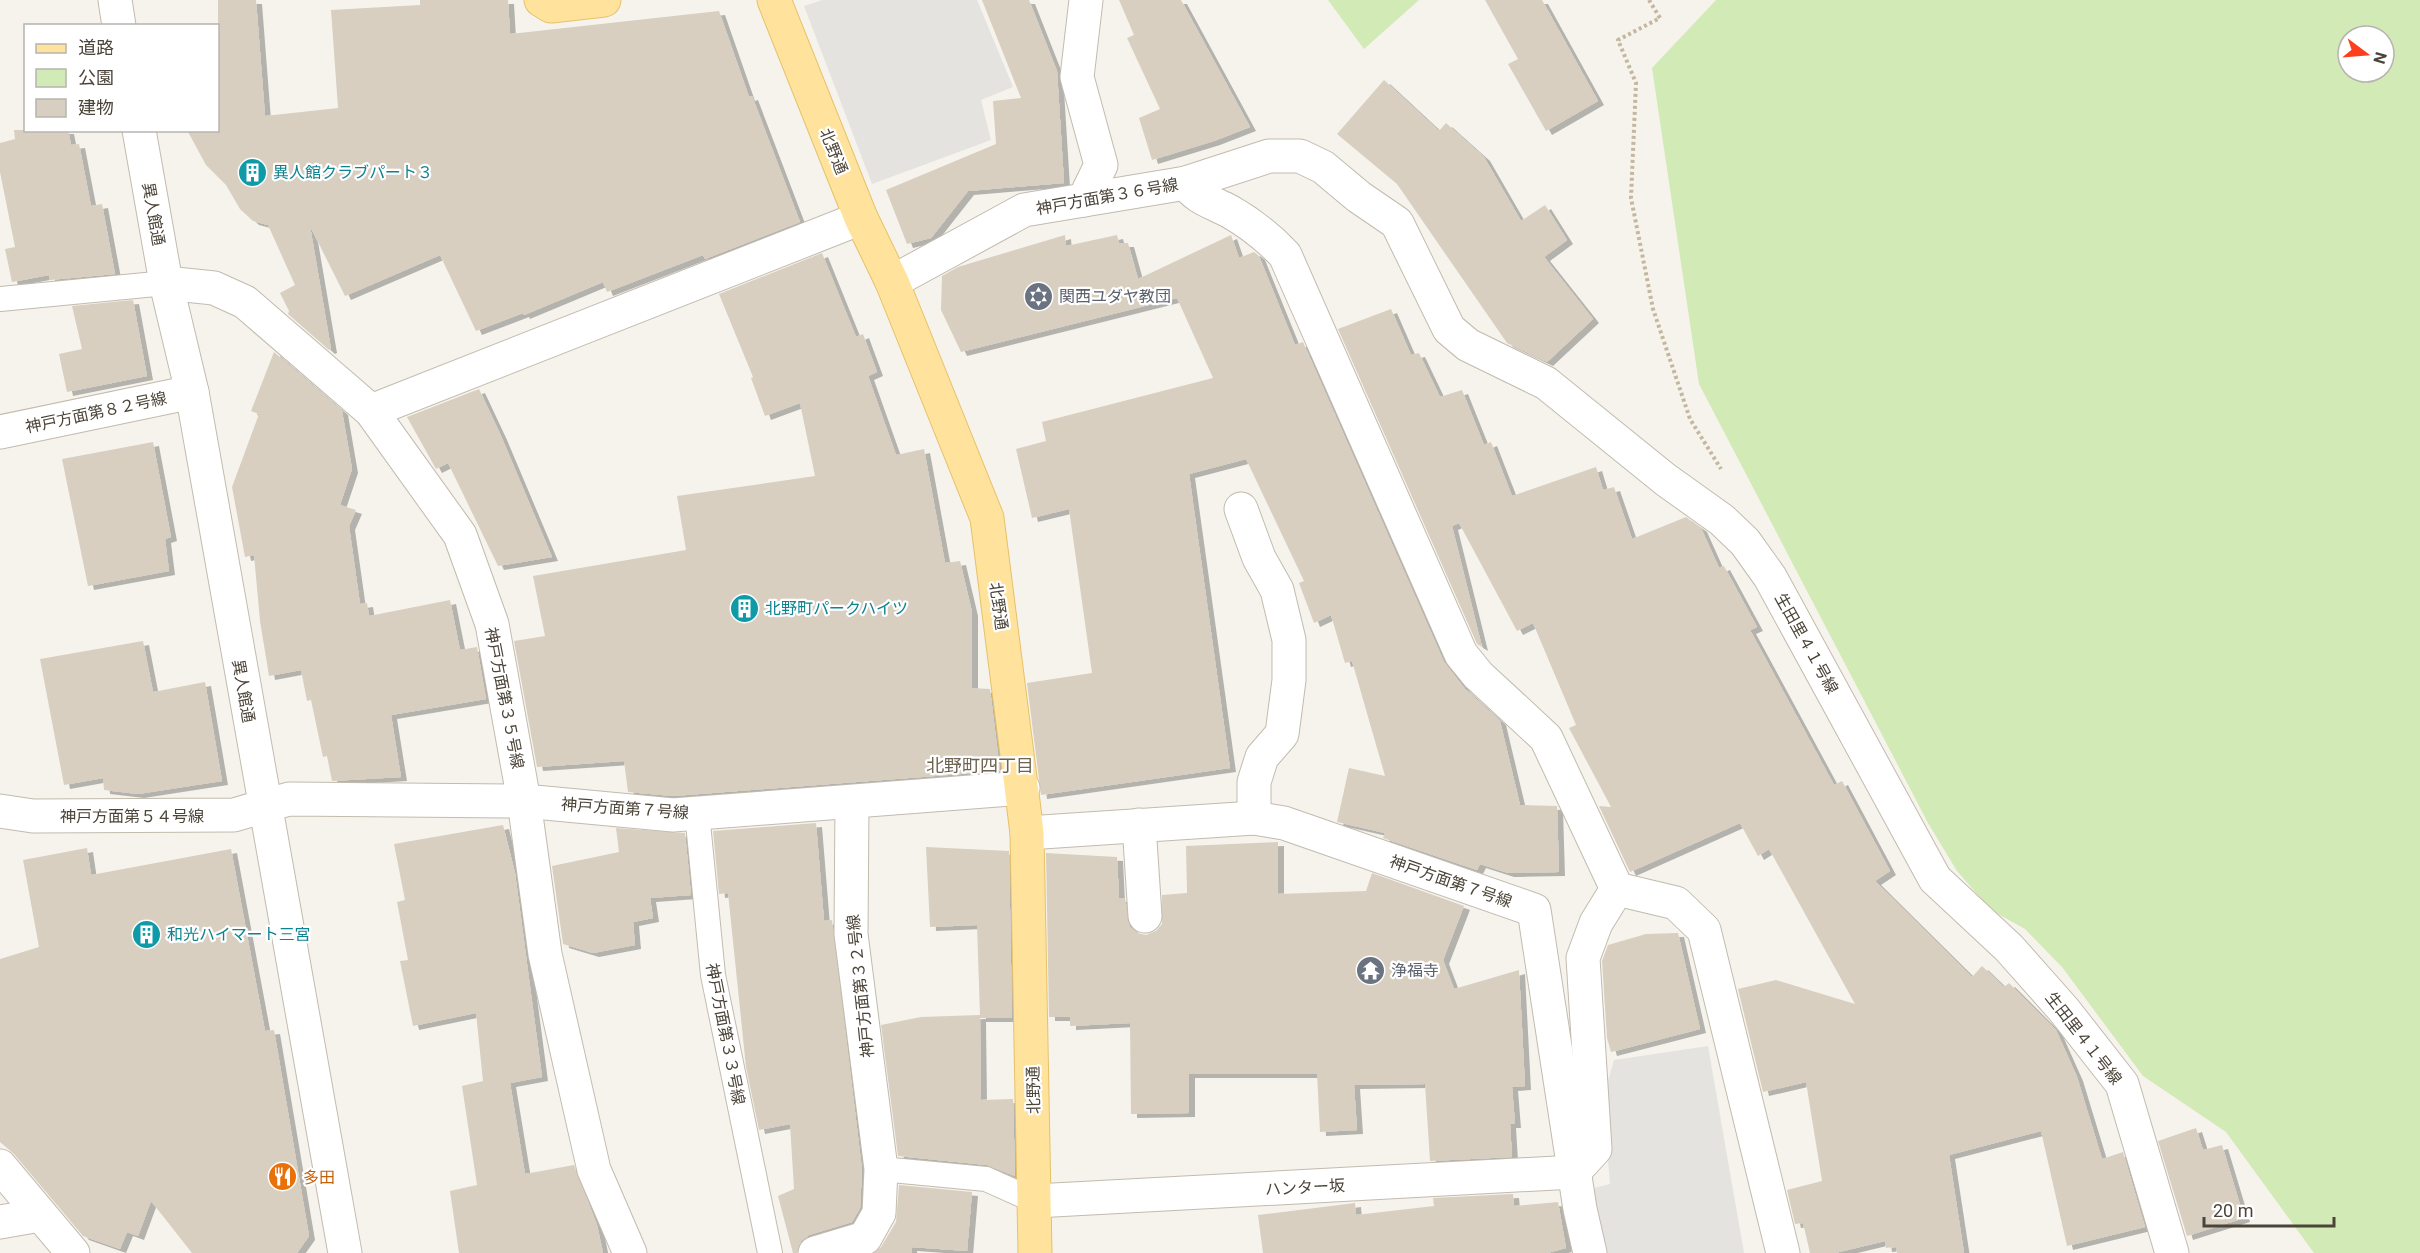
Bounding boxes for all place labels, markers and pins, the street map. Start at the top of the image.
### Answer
building icon: 異人館クラブパート３ [236,156,268,188]
place label: 異人館クラブパート３ [273,163,433,182]
synagogue icon: 関西ユダヤ教団 [1022,280,1054,312]
place label: 関西ユダヤ教団 [1059,287,1171,306]
building icon: 北野町パークハイツ [728,592,760,624]
place label: 北野町パークハイツ [765,599,908,618]
building icon: 和光ハイマート三宮 [130,918,162,950]
place label: 和光ハイマート三宮 [167,925,311,944]
temple icon: 浄福寺 [1354,954,1386,986]
place label: 浄福寺 [1391,961,1439,980]
restaurant icon: 多田 [266,1161,298,1193]
place label: 多田 [303,1168,335,1187]

